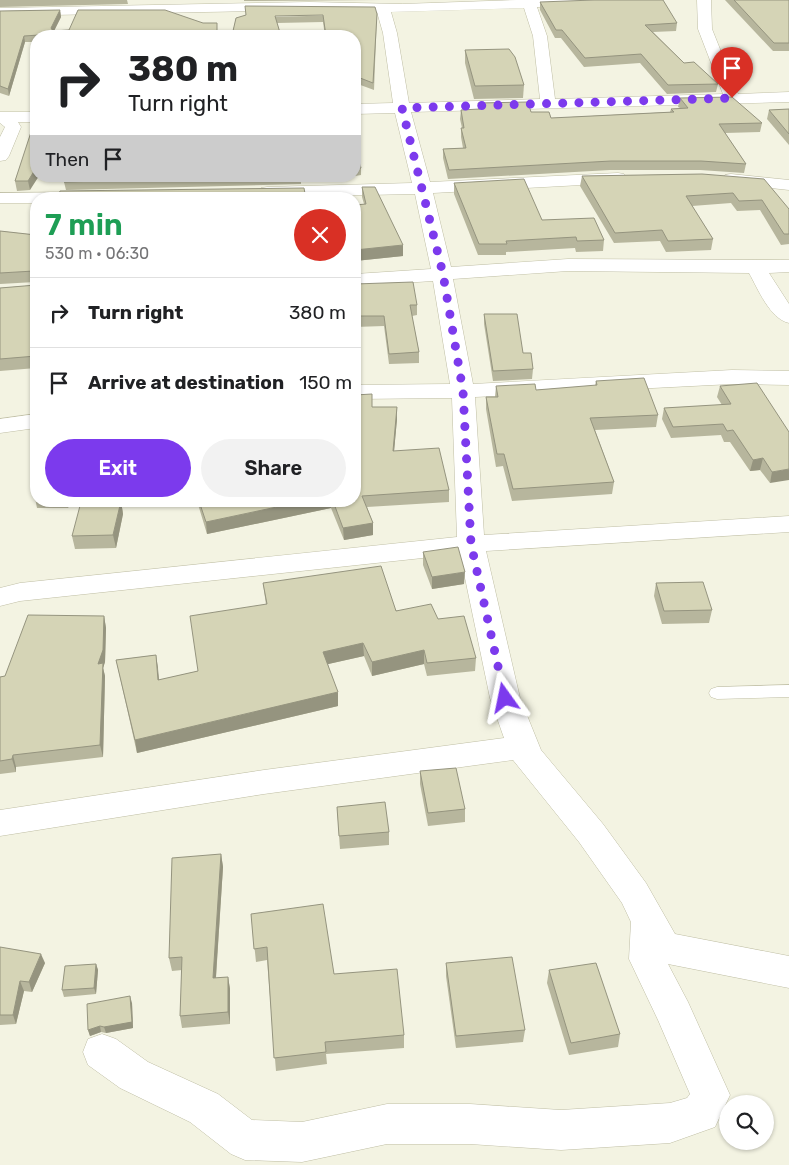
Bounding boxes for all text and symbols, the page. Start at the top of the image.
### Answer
pin [711,47,753,98]
text: 380 m [128,48,238,90]
icon: right [45,50,110,115]
icon: arrive [718,54,746,82]
text: Turn right [128,90,228,117]
icon: arrive [99,145,127,173]
text: Then [45,148,89,171]
text: 7 min [45,207,123,243]
button: close [294,209,346,261]
text: 530 m · 06:30 [45,244,149,263]
icon: right [45,299,73,327]
text: Turn right [88,301,183,324]
text: 380 m [289,301,346,324]
icon: arrive [45,369,73,397]
text: Arrive at destination [88,371,284,394]
text: 150 m [299,371,352,394]
button: Exit [45,439,191,497]
button: Share [201,439,346,497]
position arrow [478,671,530,723]
map controls [719,1095,774,1150]
button: search [719,1095,774,1150]

